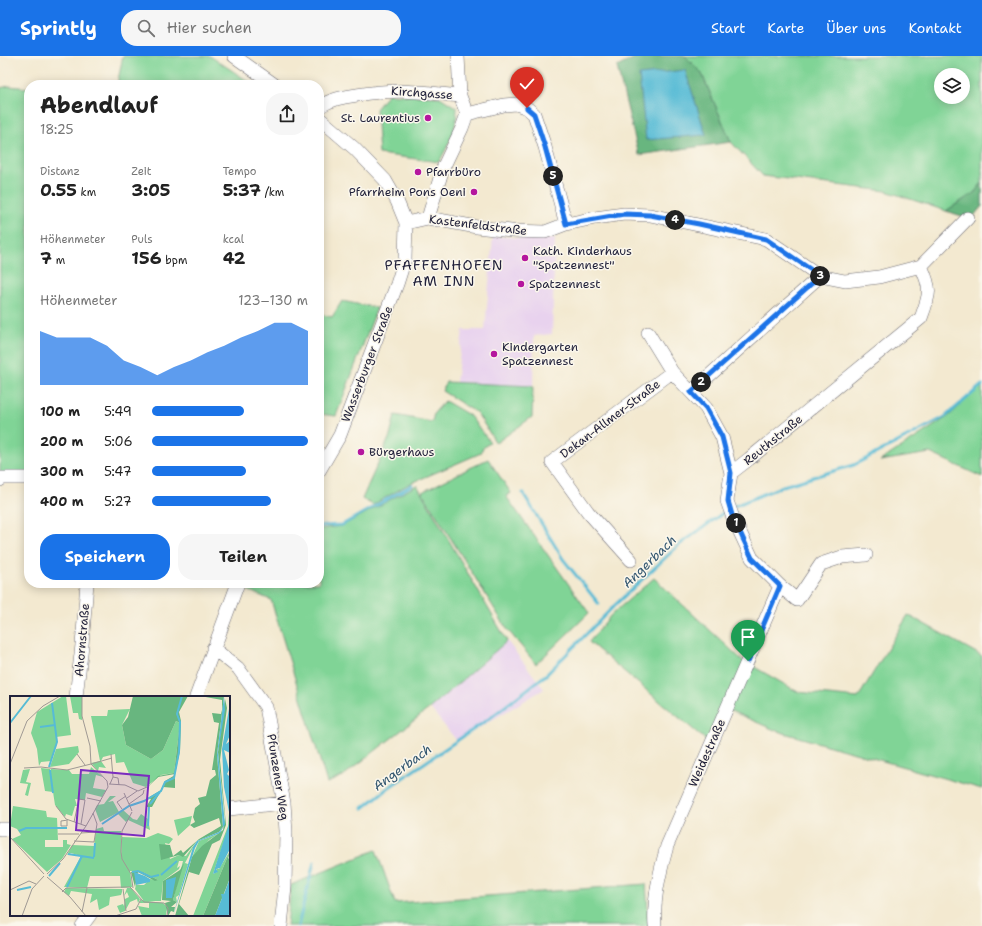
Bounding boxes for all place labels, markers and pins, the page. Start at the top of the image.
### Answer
pin [510,67,544,108]
place label: St. Laurentius [341,110,420,126]
marker: St. Laurentius [423,113,433,123]
place label: Pfarrbüro [426,164,481,180]
pin: 5 [543,166,563,186]
marker: Pfarrbüro [413,167,423,177]
place label: Pfarrheim Pons Oeni [349,184,466,200]
marker: Pfarrheim Pons Oeni [469,187,479,197]
pin: 4 [665,210,685,230]
place label: Kath. Kinderhaus "Spatzennest" [533,243,632,273]
marker: Kath. Kinderhaus "Spatzennest" [520,253,530,263]
pin: 3 [810,266,830,286]
place label: Spatzennest [529,276,600,292]
marker: Spatzennest [516,279,526,289]
place label: Kindergarten Spatzennest [502,339,578,369]
marker: Kindergarten Spatzennest [489,349,499,359]
pin: 2 [691,372,711,392]
place label: Bürgerhaus [369,444,435,460]
marker: Bürgerhaus [356,447,366,457]
pin: 1 [726,513,746,533]
pin [731,620,765,661]

